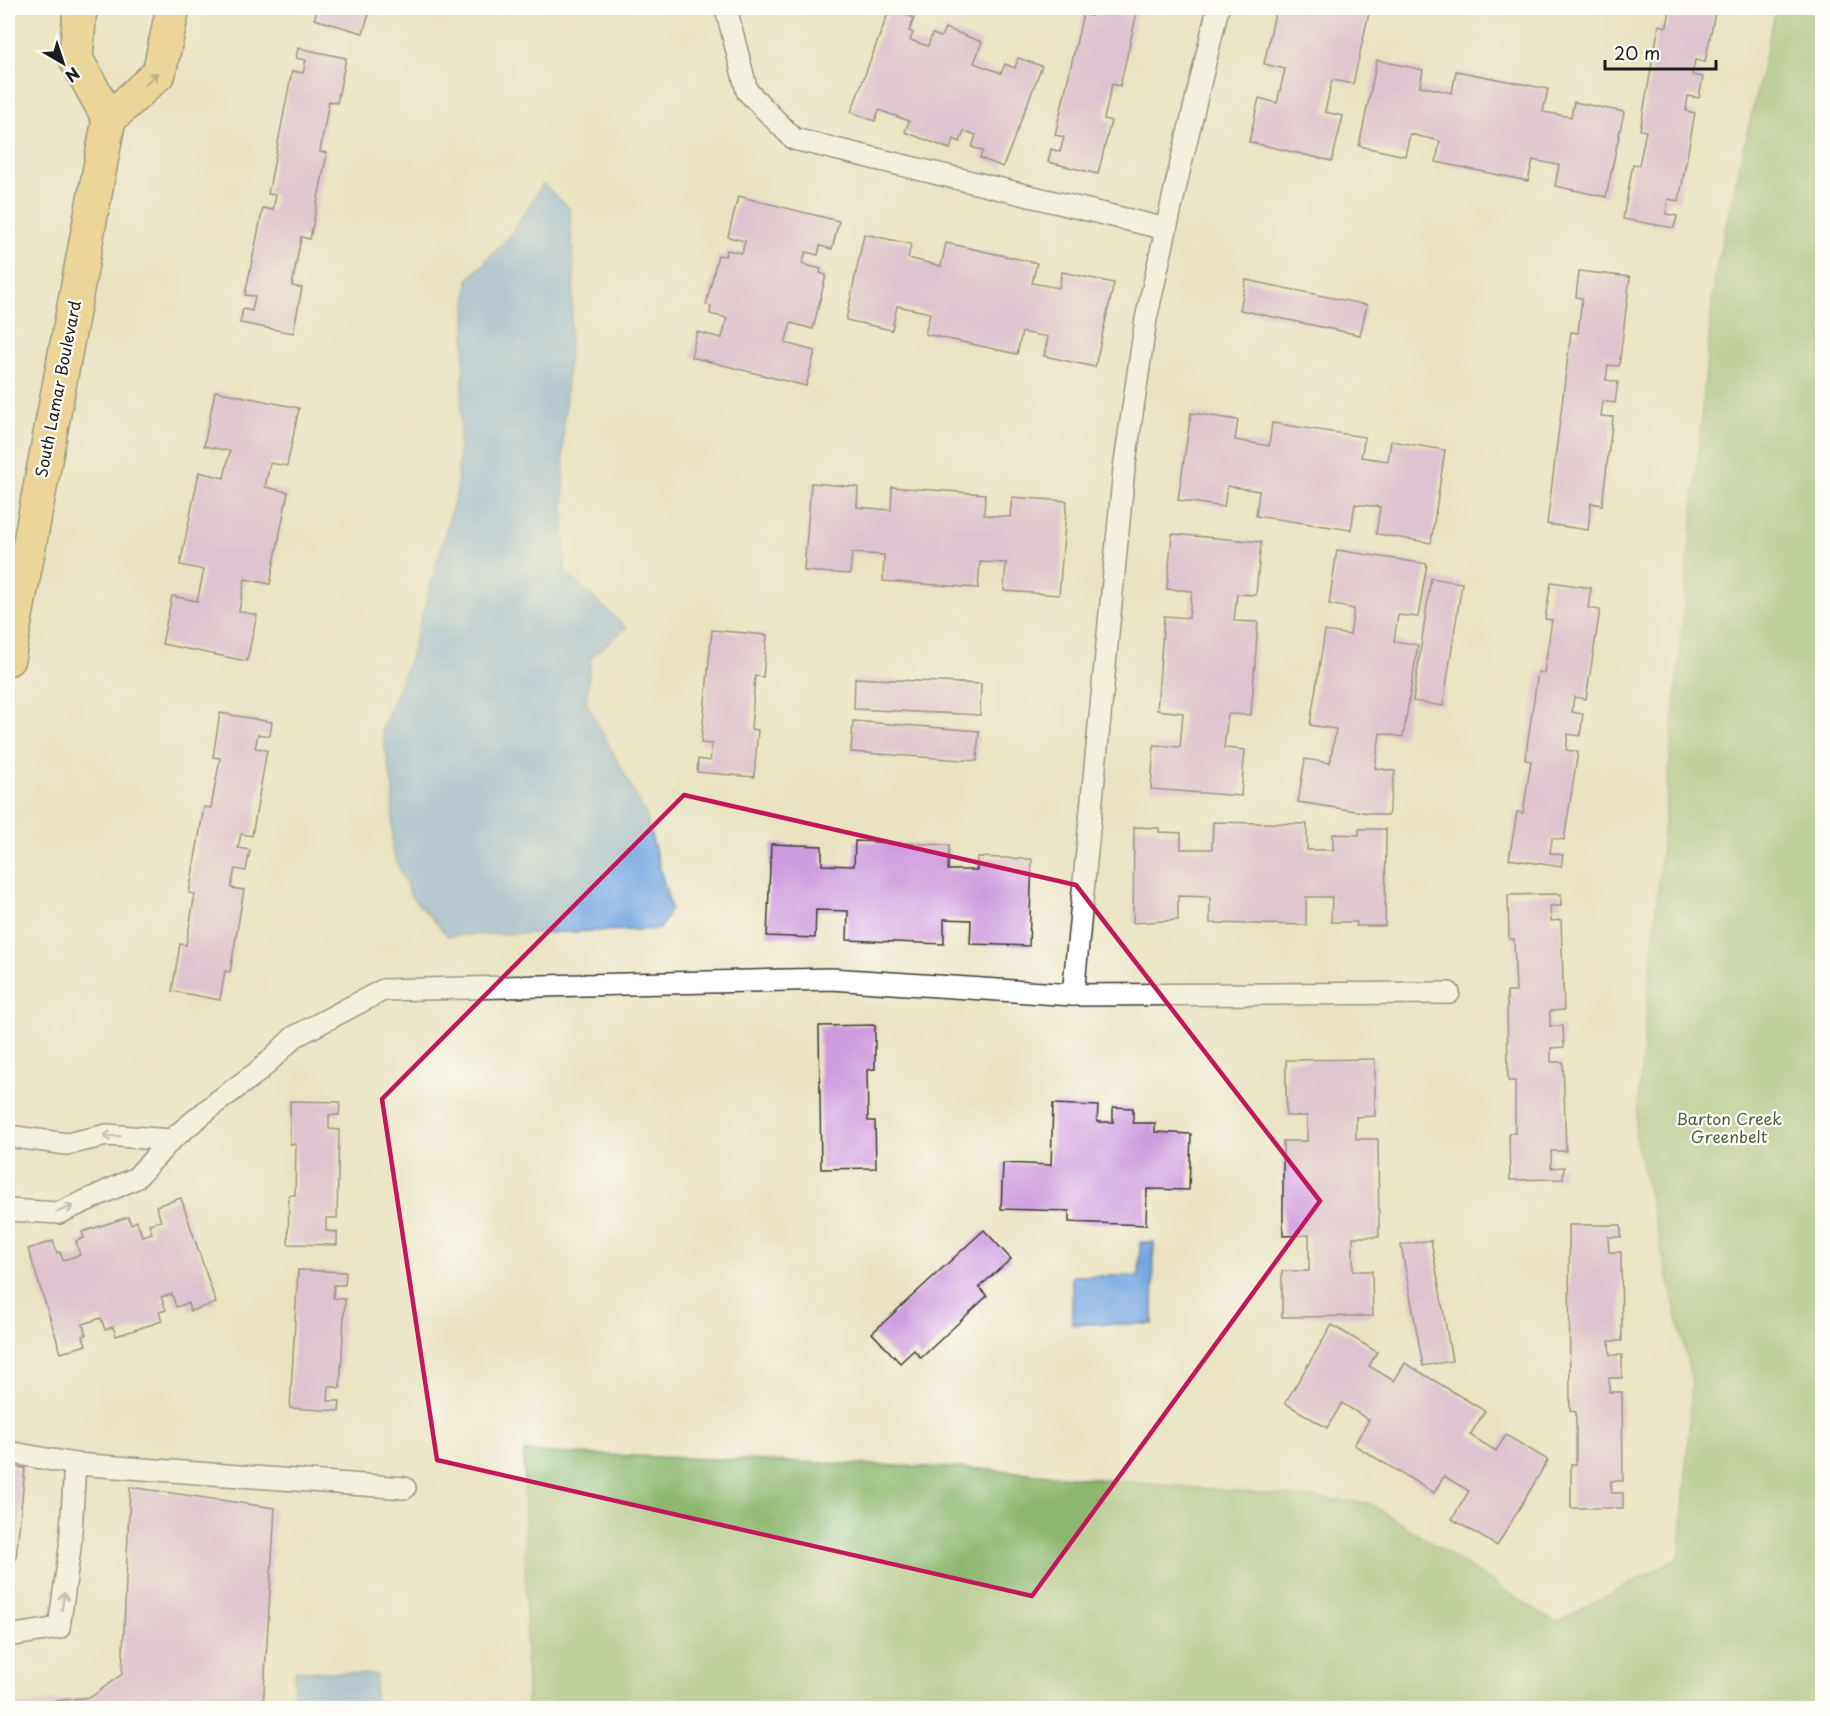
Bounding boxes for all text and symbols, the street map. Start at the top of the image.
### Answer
north arrow [33,33,93,93]
scale bar [1605,33,1716,71]
text: 20 m [1614,39,1660,66]
text: N [61,62,86,89]
one-way arrow [144,72,159,86]
street label: South Lamar Boulevard [28,298,86,479]
park label: Barton Creek Greenbelt [1676,1106,1782,1148]
one-way arrow [103,1130,123,1142]
one-way arrow [55,1203,74,1214]
one-way arrow [57,1591,68,1611]

